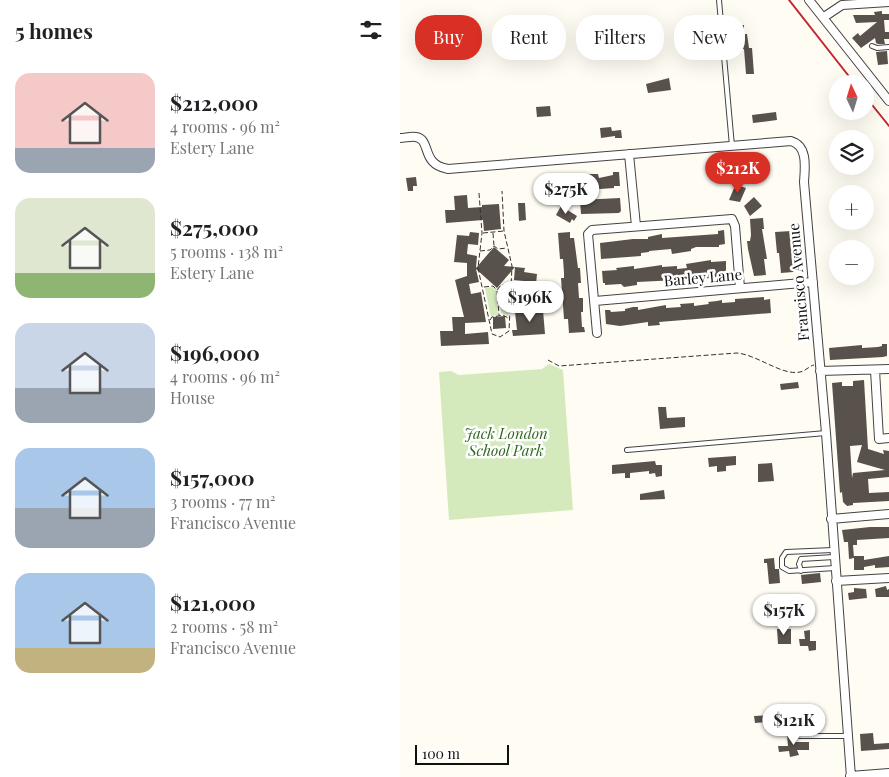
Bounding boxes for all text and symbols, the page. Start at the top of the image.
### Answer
chip: Buy [415,15,482,60]
chip: Rent [492,15,566,60]
chip: Filters [576,15,664,60]
chip: New [674,15,745,60]
text: 5 homes [15,16,93,44]
icon: filters [357,16,385,44]
north arrow [829,75,874,120]
map controls [829,75,874,285]
text: $212,000 [170,88,258,116]
icon: home [55,93,115,153]
text: 4 rooms · 96 m² [170,116,280,137]
button: layers [829,130,874,175]
text: Estery Lane [170,137,254,158]
pin: $212K [703,152,773,194]
text: $212K [716,157,760,178]
pin: $275K [531,172,601,215]
text: $275K [544,178,588,199]
button: + [829,185,874,230]
text: $275,000 [170,213,259,241]
icon: home [55,218,115,278]
street label: Francisco Avenue [783,222,813,342]
button: − [829,240,874,285]
text: 5 rooms · 138 m² [170,241,283,262]
text: Estery Lane [170,262,254,283]
street label: Barley Lane [663,264,743,290]
pin: $196K [495,280,565,323]
text: $196K [508,286,552,307]
text: $196,000 [170,338,260,366]
icon: home [55,343,115,403]
text: 4 rooms · 96 m² [170,366,280,387]
text: House [170,387,215,408]
park label: Jack London School Park [464,423,548,460]
text: $157,000 [170,463,255,491]
icon: home [55,468,115,528]
text: 3 rooms · 77 m² [170,491,276,512]
text: Francisco Avenue [170,512,296,533]
text: $121,000 [170,588,255,616]
icon: home [55,593,115,653]
pin: $157K [749,594,819,636]
text: $157K [763,599,805,620]
text: 2 rooms · 58 m² [170,616,278,637]
text: Francisco Avenue [170,637,296,658]
pin: $121K [759,704,829,746]
text: $121K [773,709,815,730]
scale bar [415,742,509,765]
text: 100 m [422,744,460,763]

